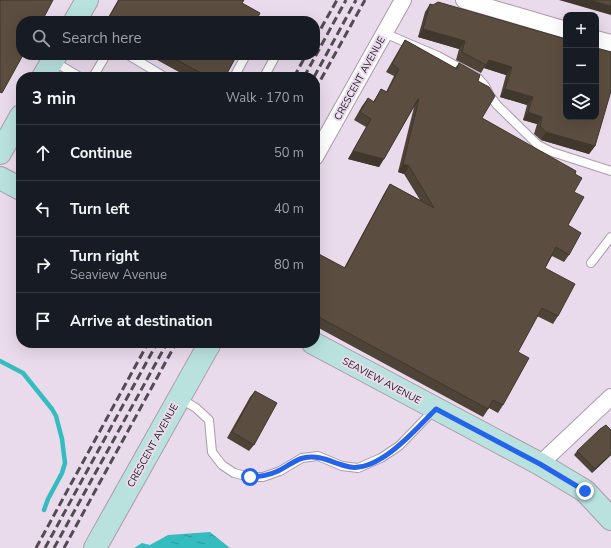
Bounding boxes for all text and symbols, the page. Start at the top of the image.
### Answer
map controls [563,12,599,120]
button: + [563,12,599,48]
search box [16,16,320,60]
icon: search [30,27,52,49]
text: Search here [62,28,142,48]
street label: CRESCENT AVENUE [331,34,389,123]
button: − [563,48,599,84]
button: layers [563,84,599,120]
text: 3 min [32,87,76,110]
text: Walk · 170 m [226,89,304,107]
icon: ahead [32,142,54,164]
text: Continue [70,143,132,163]
text: 50 m [274,144,304,162]
icon: left [32,198,54,220]
text: Turn left [70,199,129,219]
text: 40 m [274,200,304,218]
text: Turn right [70,246,139,266]
icon: right [32,254,54,276]
text: 80 m [274,256,304,274]
text: Seaview Avenue [70,266,167,284]
icon: arrive [32,310,54,332]
text: Arrive at destination [70,311,213,331]
street label: SEAVIEW AVENUE [340,354,424,408]
street label: CRESCENT AVENUE [124,401,182,490]
route start [241,468,259,486]
route end [576,482,594,500]

